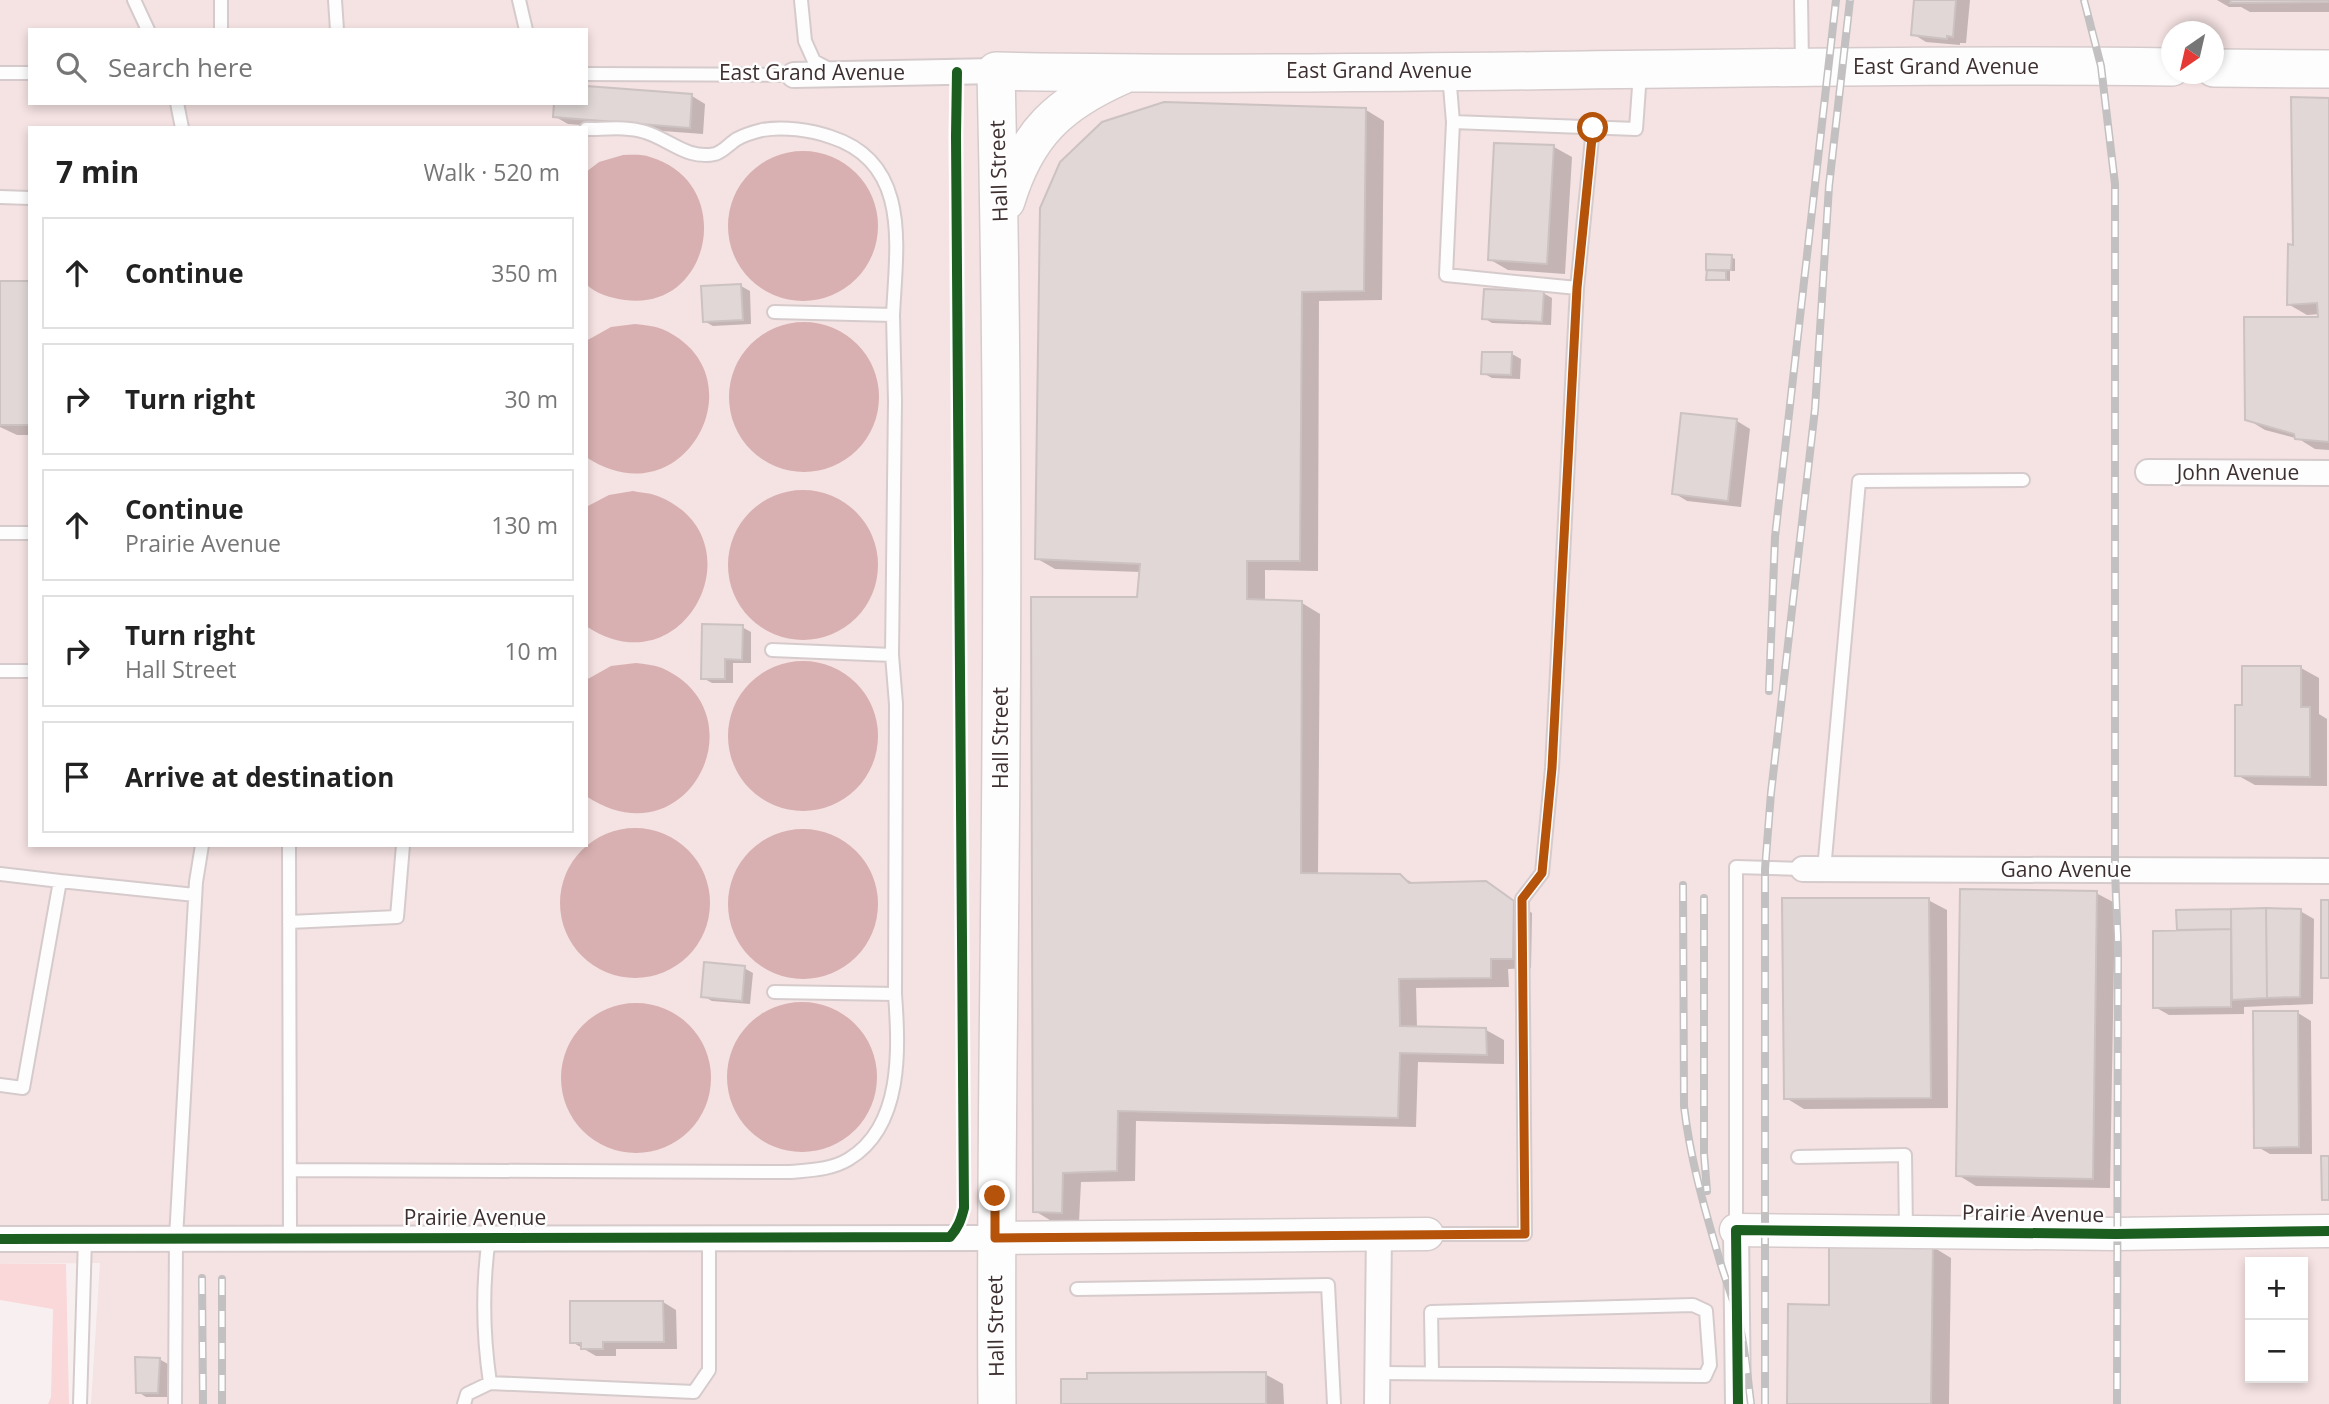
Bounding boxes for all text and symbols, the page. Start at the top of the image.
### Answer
north arrow [2161,21,2224,84]
search box [28,28,588,105]
icon: search [52,48,90,86]
text: Search here [108,49,253,85]
street label: East Grand Avenue [1853,52,2039,80]
street label: East Grand Avenue [1286,56,1472,84]
street label: East Grand Avenue [719,58,905,86]
route start [1577,112,1608,143]
street label: Hall Street [982,120,1014,222]
text: 7 min [56,151,139,192]
text: Walk · 520 m [423,156,560,188]
icon: ahead [58,254,96,292]
text: Continue [125,255,244,291]
text: 350 m [491,257,558,289]
icon: right [58,380,96,418]
text: Turn right [125,381,256,417]
text: 30 m [504,383,558,415]
street label: John Avenue [2175,458,2299,486]
text: Continue [125,491,244,527]
icon: ahead [58,506,96,544]
text: 130 m [491,509,558,541]
text: Prairie Avenue [125,527,281,559]
text: Turn right [125,617,256,653]
icon: right [58,632,96,670]
text: 10 m [504,635,558,667]
text: Hall Street [125,653,237,685]
street label: Hall Street [986,687,1014,789]
icon: arrive [58,758,96,796]
text: Arrive at destination [125,759,394,795]
street label: Gano Avenue [2000,855,2132,883]
route end [979,1180,1010,1211]
street label: Prairie Avenue [1962,1198,2104,1228]
street label: Prairie Avenue [404,1203,546,1231]
map controls [2245,1257,2308,1383]
button: + [2245,1257,2308,1320]
street label: Hall Street [980,1275,1010,1377]
button: − [2245,1320,2308,1383]

